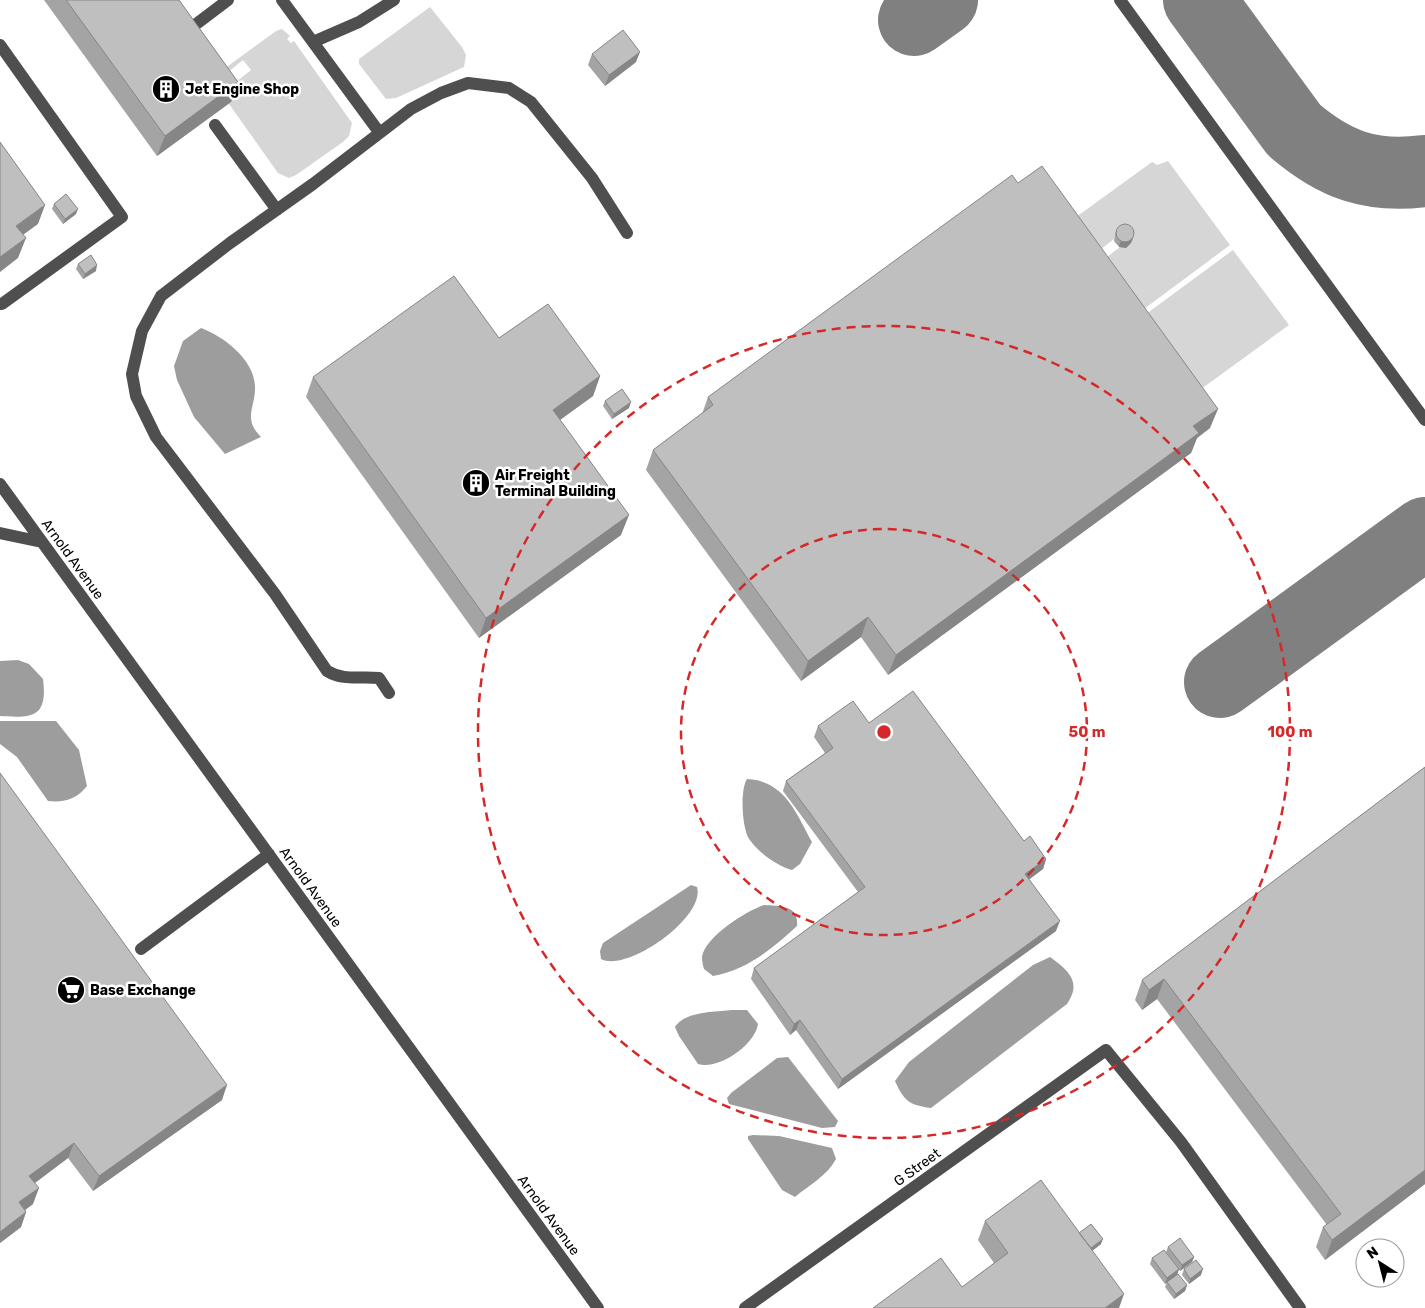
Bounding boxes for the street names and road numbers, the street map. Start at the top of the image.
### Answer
street label: Arnold Avenue [38,516,107,603]
street label: Arnold Avenue [276,844,345,931]
street label: G Street [891,1145,944,1190]
street label: Arnold Avenue [514,1172,583,1259]

